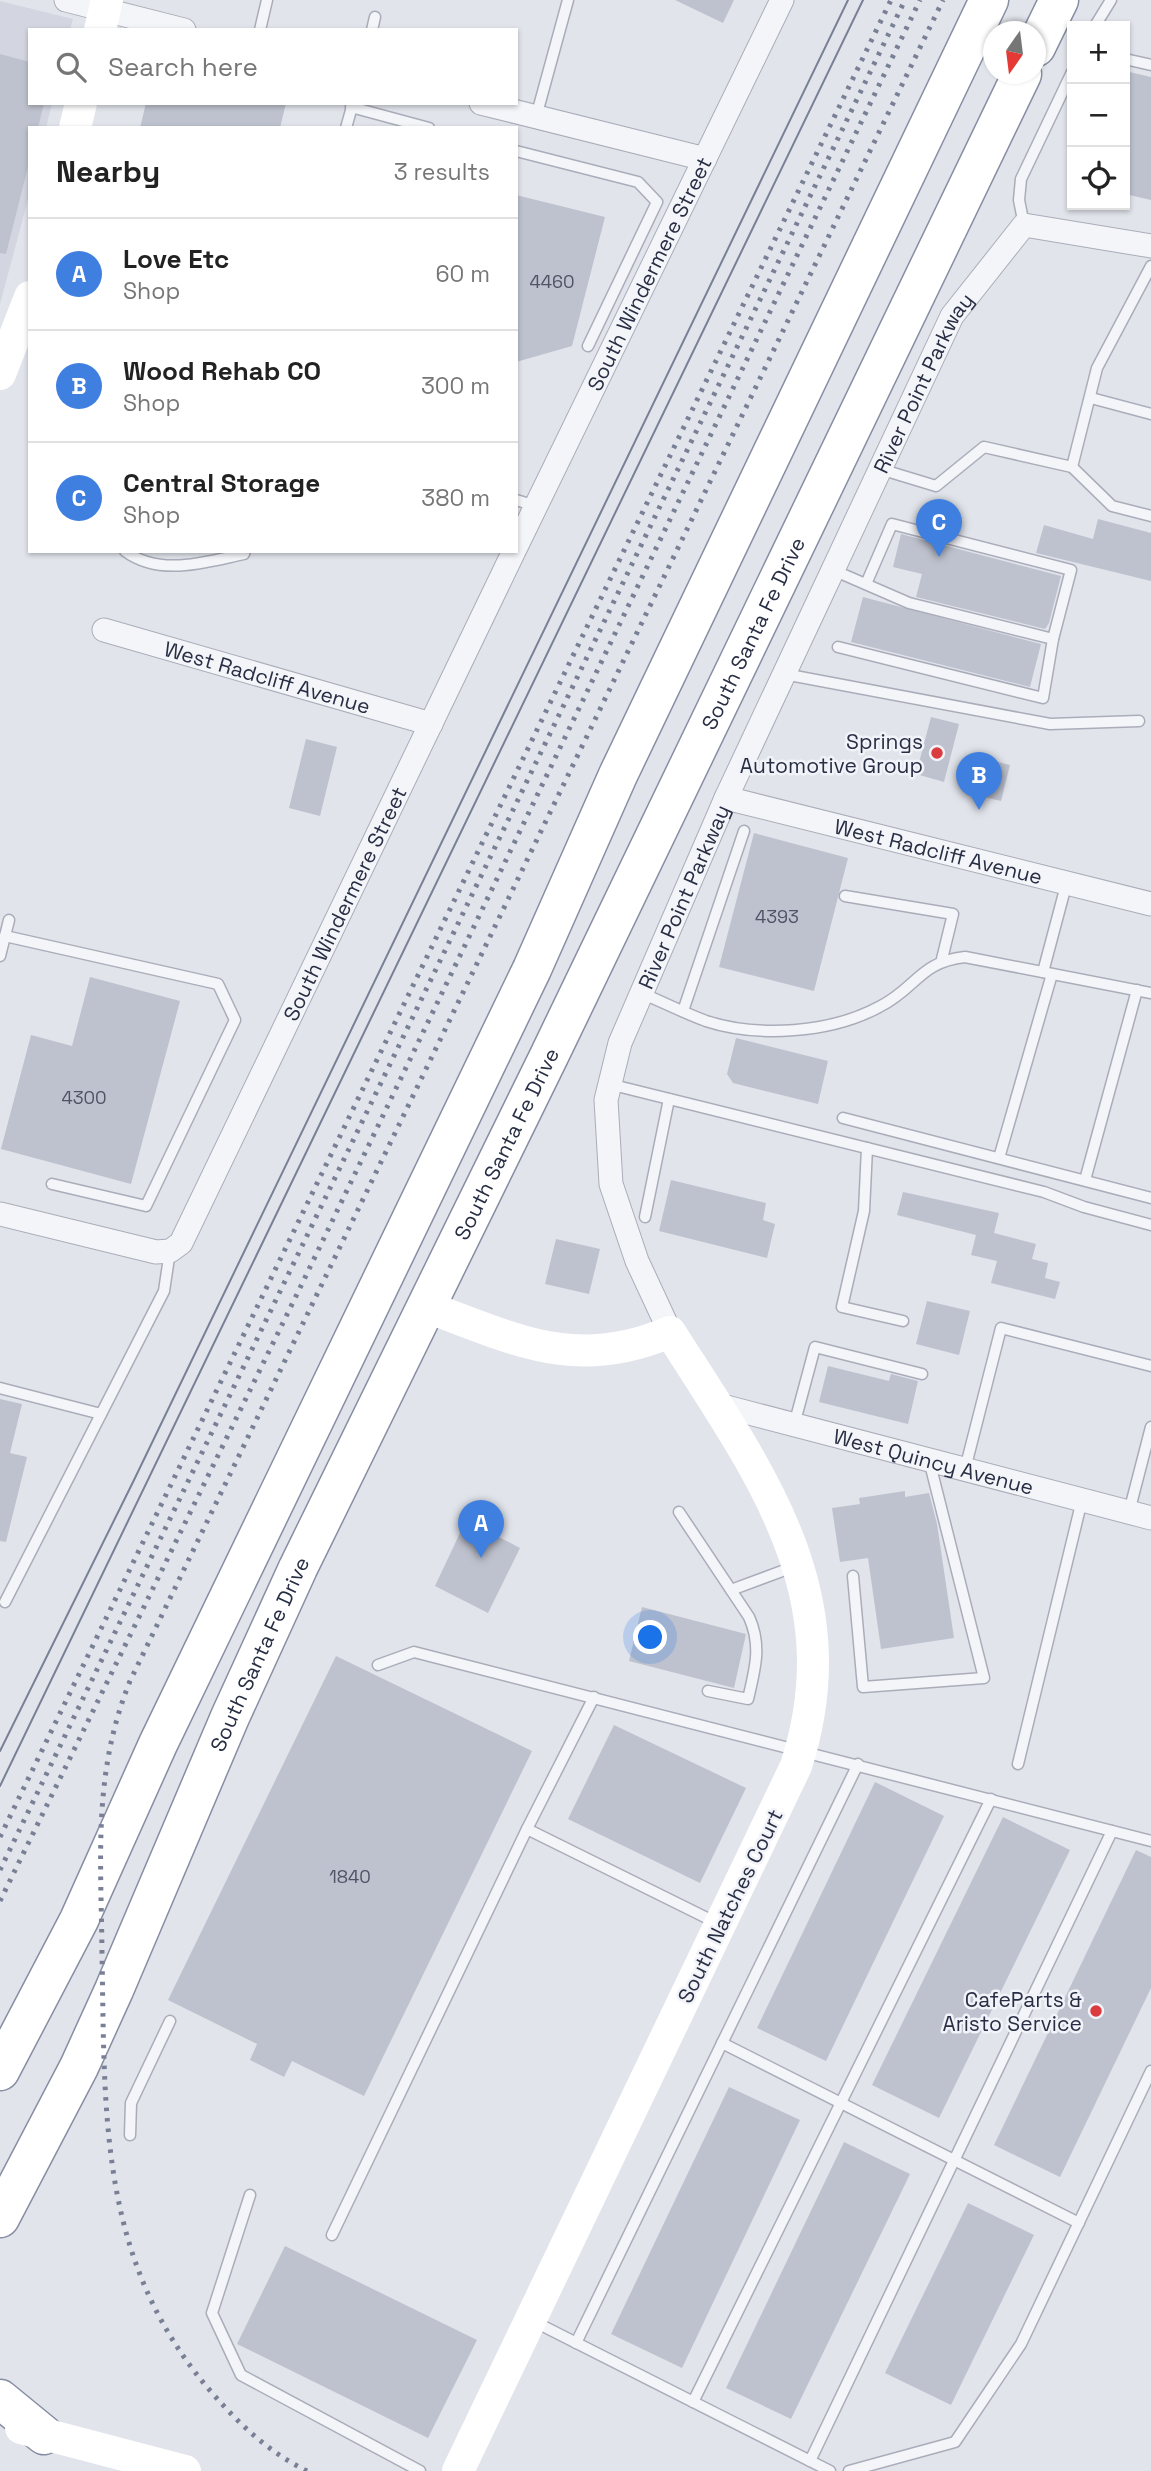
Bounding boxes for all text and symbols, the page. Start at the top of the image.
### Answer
north arrow [983,21,1046,84]
map controls [1067,21,1130,210]
button: + [1067,21,1130,84]
search box [28,28,518,105]
icon: search [52,48,90,86]
text: Search here [108,50,258,84]
button: − [1067,84,1130,147]
button: locate [1067,147,1130,210]
text: Nearby [56,152,160,191]
street label: South Windermere Street [581,152,717,395]
text: 3 results [394,157,490,187]
text: Love Etc [123,242,229,276]
text: A [72,259,86,289]
text: 60 m [435,259,490,289]
house number: 4460 [529,270,575,293]
text: Shop [123,276,180,306]
street label: River Point Parkway [867,287,979,477]
text: Wood Rehab CO [123,354,321,388]
text: B [71,371,87,401]
text: 300 m [421,371,490,401]
text: Shop [123,388,180,418]
text: Central Storage [123,466,320,500]
text: C [72,483,86,513]
text: 380 m [421,483,490,513]
pin: C [916,499,962,557]
text: Shop [123,500,180,530]
street label: South Santa Fe Drive [695,532,811,734]
street label: West Radcliff Avenue [161,635,374,719]
place label: Springs Automotive Group [740,728,923,779]
marker: Springs Automotive Group [929,745,945,761]
pin: B [956,752,1002,810]
street label: South Windermere Street [277,782,412,1025]
street label: River Point Parkway [632,800,735,993]
street label: West Radcliff Avenue [832,812,1045,890]
house number: 4393 [755,905,799,928]
street label: South Santa Fe Drive [448,1043,565,1244]
house number: 4300 [61,1086,107,1109]
street label: West Quincy Avenue [831,1422,1037,1500]
pin: A [458,1500,504,1558]
street label: South Santa Fe Drive [204,1552,315,1755]
your location [633,1620,667,1654]
street label: South Natches Court [671,1805,789,2007]
house number: 1840 [329,1865,371,1888]
place label: CafeParts & Aristo Service [943,1986,1082,2037]
marker: CafeParts & Aristo Service [1088,2003,1104,2019]

